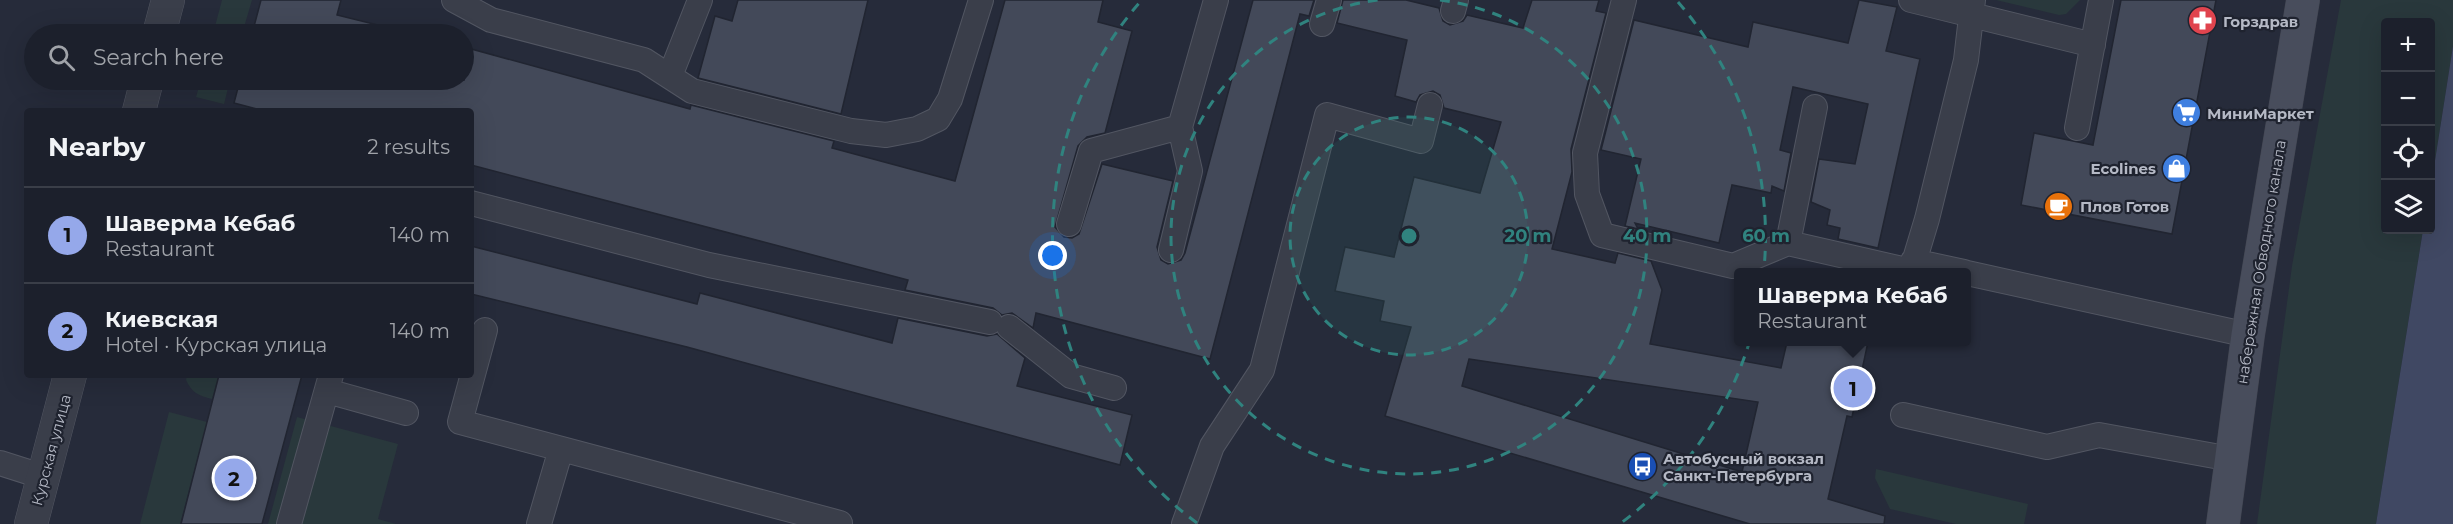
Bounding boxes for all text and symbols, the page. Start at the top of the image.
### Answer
pharmacy icon: Горздрав [2186,5,2218,37]
place label: Горздрав [2223,12,2298,31]
map controls [2381,18,2435,234]
button: + [2381,18,2435,72]
search box [24,24,474,90]
icon: search [45,41,78,74]
text: Search here [93,44,224,71]
button: − [2381,72,2435,126]
supermarket icon: МиниМаркет [2170,97,2202,129]
place label: МиниМаркет [2207,104,2314,123]
button: locate [2381,126,2435,180]
text: Nearby [48,131,145,163]
text: 2 results [367,135,450,159]
street label: набережная Обводного канала [2232,139,2290,385]
shop icon: Ecolines [2161,152,2193,184]
place label: Ecolines [2091,159,2156,178]
button: layers [2381,180,2435,234]
cafe icon: Плов Готов [2043,190,2075,222]
place label: Плов Готов [2080,197,2169,216]
text: Шаверма Кебаб [105,210,295,237]
text: 1 [64,223,71,247]
text: 140 m [390,223,450,247]
text: 20 m [1505,225,1551,247]
text: 40 m [1623,225,1671,247]
text: 60 m [1742,225,1790,247]
centre of rings [1399,226,1419,246]
text: Restaurant [105,237,215,261]
your location [1038,241,1067,270]
popup [1734,268,1971,346]
text: Шаверма Кебаб [1757,282,1948,309]
text: Киевская [105,306,218,333]
text: Restaurant [1757,309,1867,333]
text: 2 [62,319,73,343]
text: 140 m [390,319,450,343]
text: Hotel · Курская улица [105,333,327,357]
pin: 1 [1834,366,1872,410]
street label: Курская улица [27,392,75,508]
place label: Автобусный вокзал Санкт-Петербурга [1663,449,1824,485]
bus stop icon: Автобусный вокзал Санкт-Петербурга [1626,451,1658,483]
pin: 2 [214,456,254,500]

